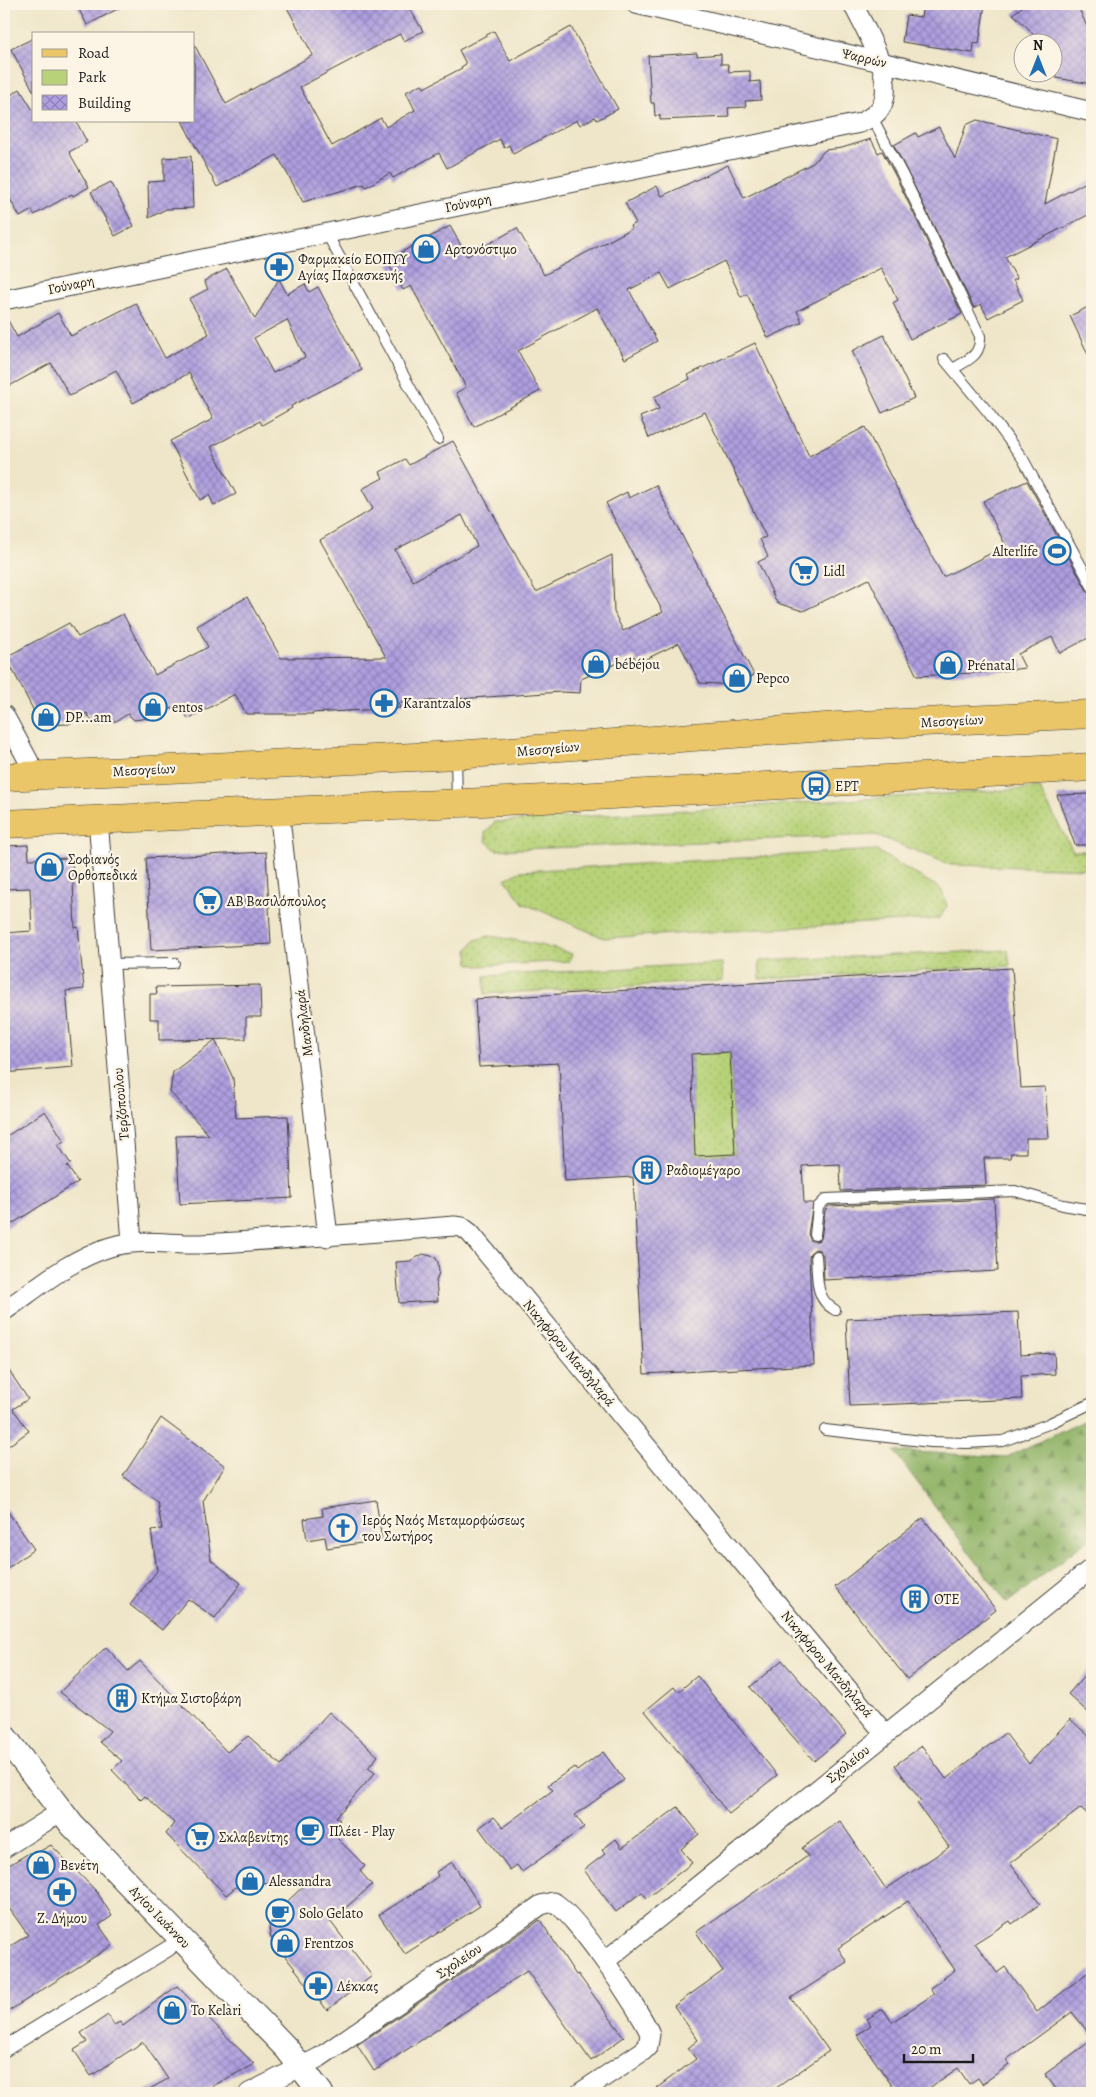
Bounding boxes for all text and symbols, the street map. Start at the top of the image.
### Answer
legend [32,32,195,122]
north arrow [1014,32,1064,82]
text: N [1033,36,1043,55]
text: Road [78,43,110,63]
street label: Ψαρρών [840,44,889,72]
text: Park [78,67,107,87]
text: Building [78,93,131,113]
street label: Γούναρη [443,189,493,217]
shop icon: Αρτονόστιμο [411,234,441,264]
place label: Αρτονόστιμο [444,240,517,259]
place label: Φαρμακείο ΕΟΠΥΥ Αγίας Παρασκευής [297,250,408,285]
pharmacy icon: Φαρμακείο ΕΟΠΥΥ Αγίας Παρασκευής [264,252,294,282]
street label: Γούναρη [46,271,96,299]
sports icon: Alterlife [1042,536,1072,566]
place label: Alterlife [991,542,1038,561]
supermarket icon: Lidl [789,556,819,586]
place label: Lidl [823,562,846,581]
shop icon: bébéjou [581,649,611,679]
shop icon: Prénatal [933,650,963,680]
place label: bébéjou [615,655,660,674]
place label: Prénatal [967,656,1015,675]
shop icon: Pepco [722,663,752,693]
place label: Pepco [756,669,789,688]
pharmacy icon: Karantzalos [369,688,399,718]
shop icon: entos [138,692,168,722]
place label: Karantzalos [403,694,471,713]
place label: entos [172,698,203,717]
shop icon: DP...am [31,702,61,732]
place label: DP...am [65,708,112,727]
street label: Μεσογείων [920,710,984,732]
street label: Μεσογείων [516,737,580,761]
street label: Μεσογείων [112,759,176,781]
bus stop icon: ΕΡΤ [801,771,831,801]
place label: ΕΡΤ [835,777,859,796]
place label: Σοφιανός Ορθοπεδικά [68,850,138,885]
shop icon: Σοφιανός Ορθοπεδικά [34,852,64,882]
supermarket icon: ΑΒ Βασιλόπουλος [193,886,223,916]
place label: ΑΒ Βασιλόπουλος [226,892,326,911]
street label: Μανδηλαρά [290,988,318,1058]
street label: Τερζόπουλου [108,1067,134,1141]
building icon: Ραδιομέγαρο [632,1155,662,1185]
place label: Ραδιομέγαρο [666,1161,741,1180]
street label: Νικηφόρου Μανδηλαρά [519,1296,620,1411]
place label: Ιερός Ναός Μεταμορφώσεως του Σωτήρος [362,1511,525,1546]
church icon: Ιερός Ναός Μεταμορφώσεως του Σωτήρος [328,1513,358,1543]
building icon: ΟΤΕ [900,1584,930,1614]
place label: ΟΤΕ [934,1590,959,1609]
street label: Νικηφόρου Μανδηλαρά [777,1607,878,1722]
building icon: Κτήμα Σιστοβάρη [107,1683,137,1713]
place label: Κτήμα Σιστοβάρη [141,1689,242,1708]
street label: Σχολείου [822,1741,874,1787]
cafe icon: Πλέει - Play [295,1816,325,1846]
supermarket icon: Σκλαβενίτης [185,1822,215,1852]
place label: Πλέει - Play [329,1822,396,1841]
place label: Σκλαβενίτης [219,1828,288,1847]
shop icon: Βενέτη [26,1850,56,1880]
place label: Βενέτη [60,1856,99,1875]
shop icon: Alessandra [235,1866,265,1896]
place label: Alessandra [268,1872,332,1891]
pharmacy icon: Ζ. Δήμου [47,1877,77,1907]
street label: Αγίου Ιωάννου [124,1881,195,1953]
cafe icon: Solo Gelato [265,1898,295,1928]
place label: Solo Gelato [299,1904,363,1923]
place label: Ζ. Δήμου [37,1909,87,1928]
shop icon: Frentzos [270,1928,300,1958]
place label: Frentzos [304,1934,354,1953]
street label: Σχολείου [433,1939,485,1983]
pharmacy icon: Λέκκας [303,1971,333,2001]
place label: Λέκκας [336,1977,378,1996]
shop icon: To Kelari [157,1995,187,2025]
place label: To Kelari [191,2001,241,2020]
scale bar [904,2032,972,2064]
text: 20 m [911,2039,942,2059]

